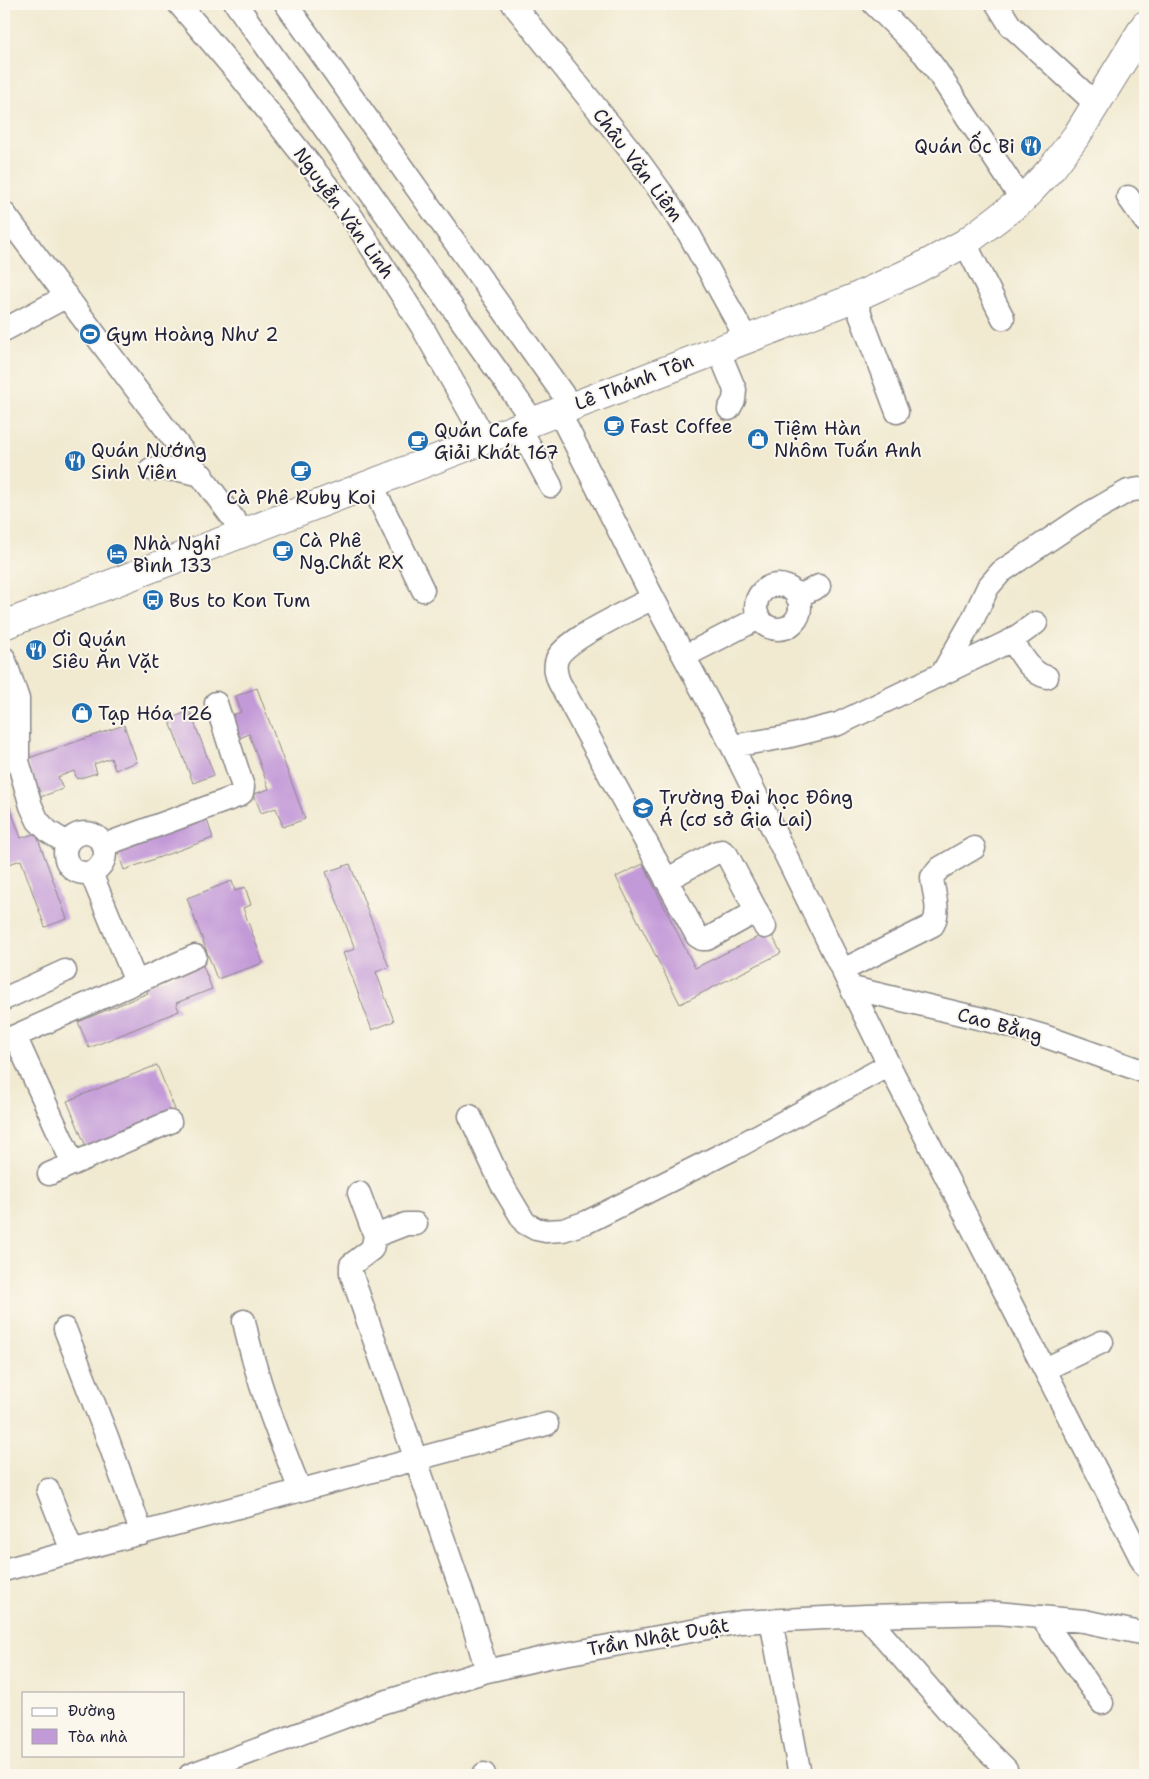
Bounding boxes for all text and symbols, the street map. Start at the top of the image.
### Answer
street label: Châu Văn Liêm [587,103,689,227]
place label: Quán Ốc Bi [914,131,1015,159]
restaurant icon: Quán Ốc Bi [1019,134,1043,158]
street label: Nguyễn Văn Linh [288,142,400,284]
sports icon: Gym Hoàng Như 2 [78,322,102,346]
place label: Gym Hoàng Như 2 [106,322,279,347]
street label: Lê Thánh Tôn [571,348,697,416]
cafe icon: Fast Coffee [602,414,626,438]
place label: Fast Coffee [630,414,733,439]
place label: Tiệm Hàn Nhôm Tuấn Anh [774,416,922,463]
place label: Quán Cafe Giải Khát 167 [434,418,559,465]
shop icon: Tiệm Hàn Nhôm Tuấn Anh [746,427,770,451]
cafe icon: Quán Cafe Giải Khát 167 [406,429,430,453]
place label: Quán Nướng Sinh Viên [91,438,207,485]
restaurant icon: Quán Nướng Sinh Viên [63,449,87,473]
cafe icon: Cà Phê Ruby Koi [289,459,313,483]
place label: Cà Phê Ruby Koi [226,485,376,510]
place label: Cà Phê Ng.Chất RX [299,528,404,575]
place label: Nhà Nghỉ Bình 133 [133,531,221,578]
cafe icon: Cà Phê Ng.Chất RX [271,539,295,563]
hotel icon: Nhà Nghỉ Bình 133 [105,542,129,566]
bus stop icon: Bus to Kon Tum [141,588,165,612]
place label: Bus to Kon Tum [169,588,310,613]
place label: Ơi Quán Siêu Ăn Vặt [52,627,160,674]
restaurant icon: Ơi Quán Siêu Ăn Vặt [24,638,48,662]
shop icon: Tạp Hóa 126 [70,701,94,725]
place label: Tạp Hóa 126 [98,701,213,726]
place label: Trường Đại học Đông Á (cơ sở Gia Lai) [659,785,853,832]
school or university icon: Trường Đại học Đông Á (cơ sở Gia Lai) [631,796,655,820]
street label: Cao Bằng [955,1002,1045,1048]
street label: Trần Nhật Duật [585,1612,731,1662]
legend [22,1692,185,1756]
text: Đường [68,1701,115,1721]
text: Tòa nhà [68,1727,128,1747]

